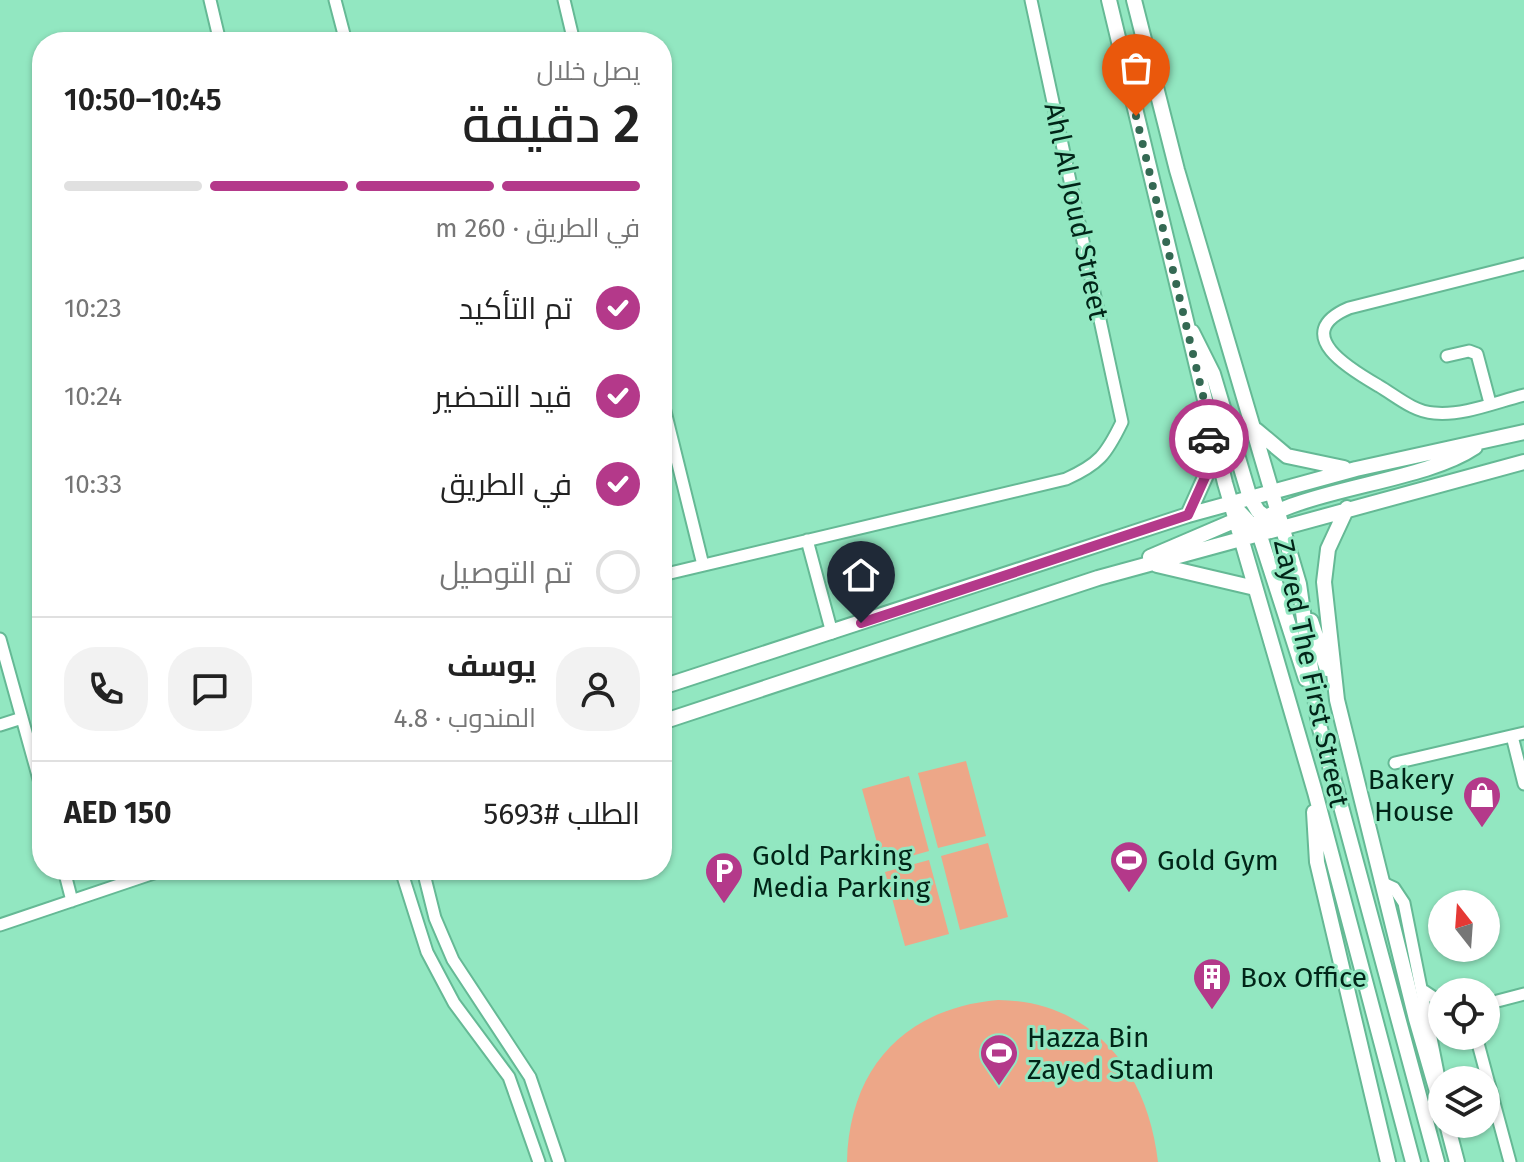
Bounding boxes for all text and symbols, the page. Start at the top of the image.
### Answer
pin [1102,34,1170,116]
icon: bag [1114,46,1158,90]
text: يصل خلال [537,56,640,87]
text: 10:45–10:50 [64,82,222,118]
text: 2 دقيقة [462,93,640,156]
street label: Ahl Al Joud Street [1037,100,1116,324]
text: في الطريق · 260 m [435,213,640,244]
icon: check [596,286,640,330]
text: تم التأكيد [459,291,572,327]
text: 10:23 [64,293,122,324]
icon: check [596,374,640,418]
text: قيد التحضير [434,379,572,415]
text: 10:24 [64,381,122,412]
courier [1169,399,1249,479]
icon: car [1187,417,1231,461]
icon: check [596,462,640,506]
text: في الطريق [440,467,572,503]
text: 10:33 [64,469,122,500]
street label: Zayed The First Street [1267,536,1356,811]
pin [827,541,895,623]
icon: home [839,553,883,597]
text: تم التوصيل [439,555,572,591]
button: phone [64,647,148,731]
button: chat [168,647,252,731]
button: person [556,647,640,731]
text: يوسف [447,648,536,684]
text: المندوب · 4.8 [394,703,536,734]
place label: Bakery House [1368,763,1454,828]
shop icon: Bakery House [1461,774,1503,829]
text: AED 150 [64,795,172,831]
text: الطلب #5693 [483,796,640,832]
place label: Gold Parking Media Parking [752,839,931,904]
sports icon: Gold Gym [1108,839,1150,894]
place label: Gold Gym [1157,844,1279,877]
parking icon: Gold Parking Media Parking [703,850,745,905]
north arrow [1428,890,1500,962]
map controls [1428,890,1500,1138]
building icon: Box Office [1191,956,1233,1011]
place label: Box Office [1240,961,1367,994]
button: locate [1428,978,1500,1050]
place label: Hazza Bin Zayed Stadium [1027,1021,1214,1086]
sports icon: Hazza Bin Zayed Stadium [978,1032,1020,1087]
button: layers [1428,1066,1500,1138]

